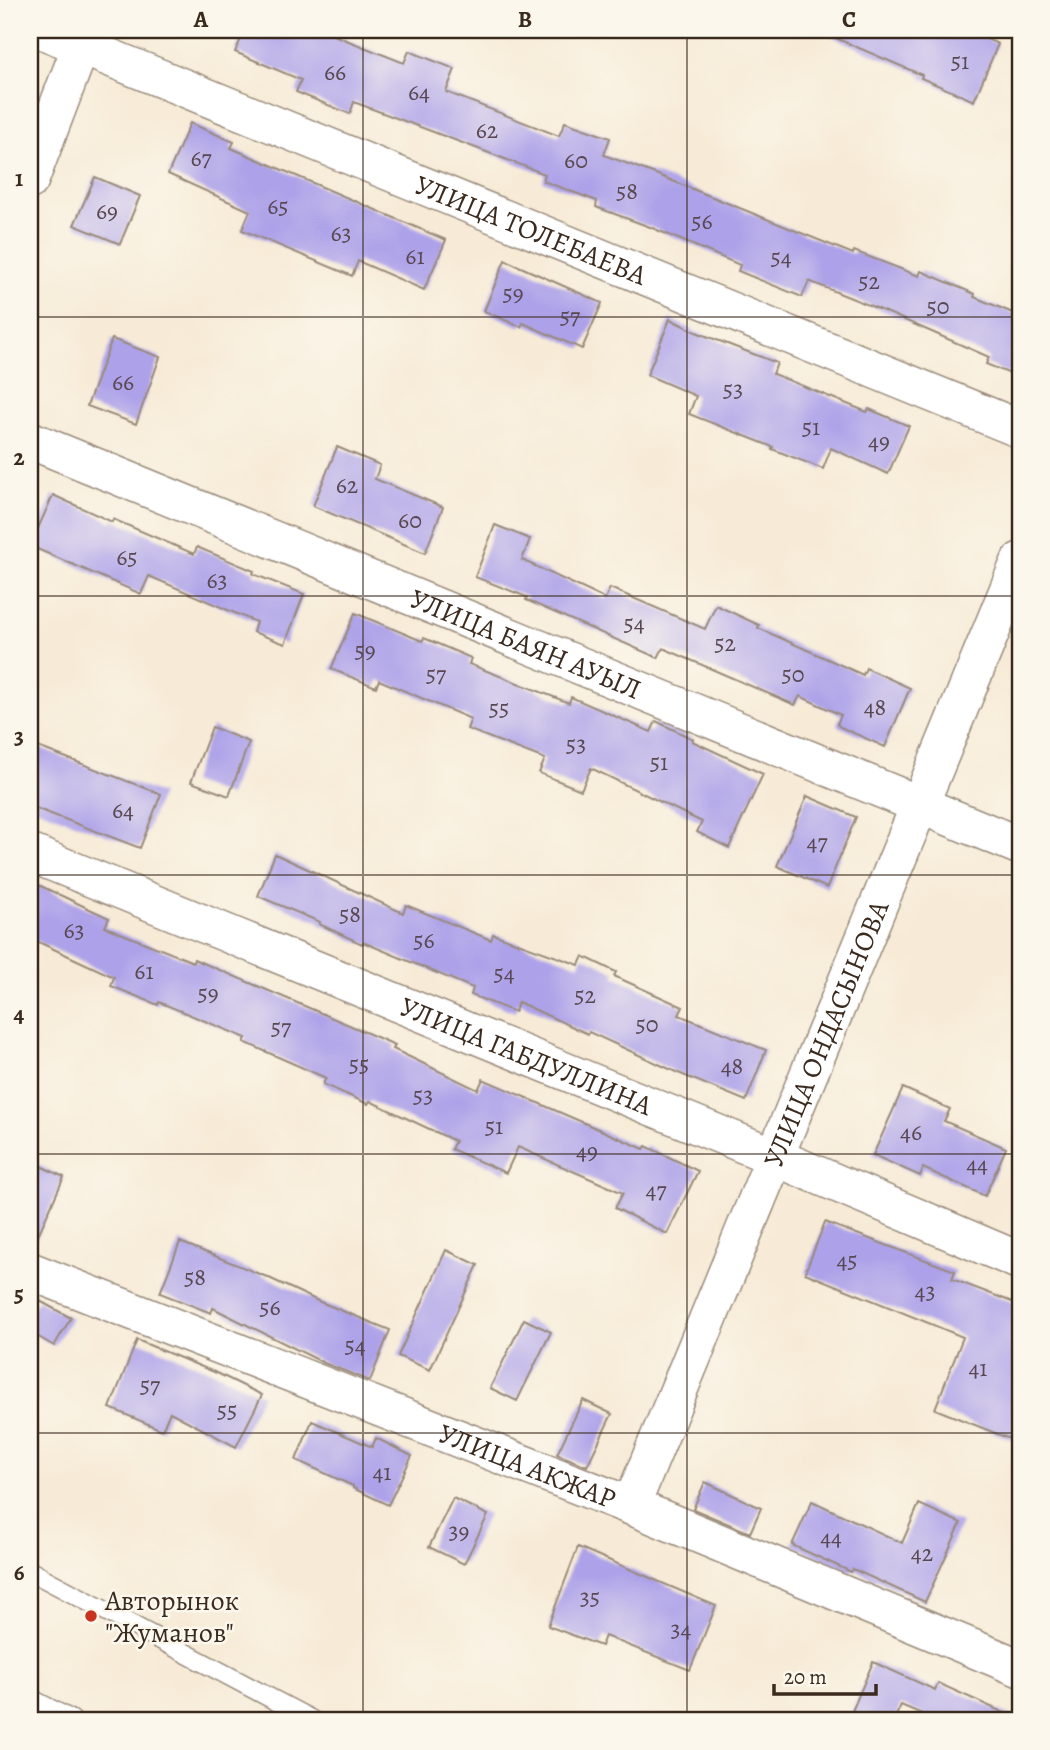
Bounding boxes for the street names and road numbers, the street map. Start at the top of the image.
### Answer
street label: УЛИЦА ТОЛЕБАЕВА [409,166,653,295]
street label: УЛИЦА БАЯН АУЫЛ [404,580,647,709]
street label: УЛИЦА ОНДАСЫНОВА [755,894,899,1173]
street label: УЛИЦА ГАБДУЛЛИНА [394,988,658,1125]
street label: УЛИЦА АКЖАР [433,1415,621,1518]

